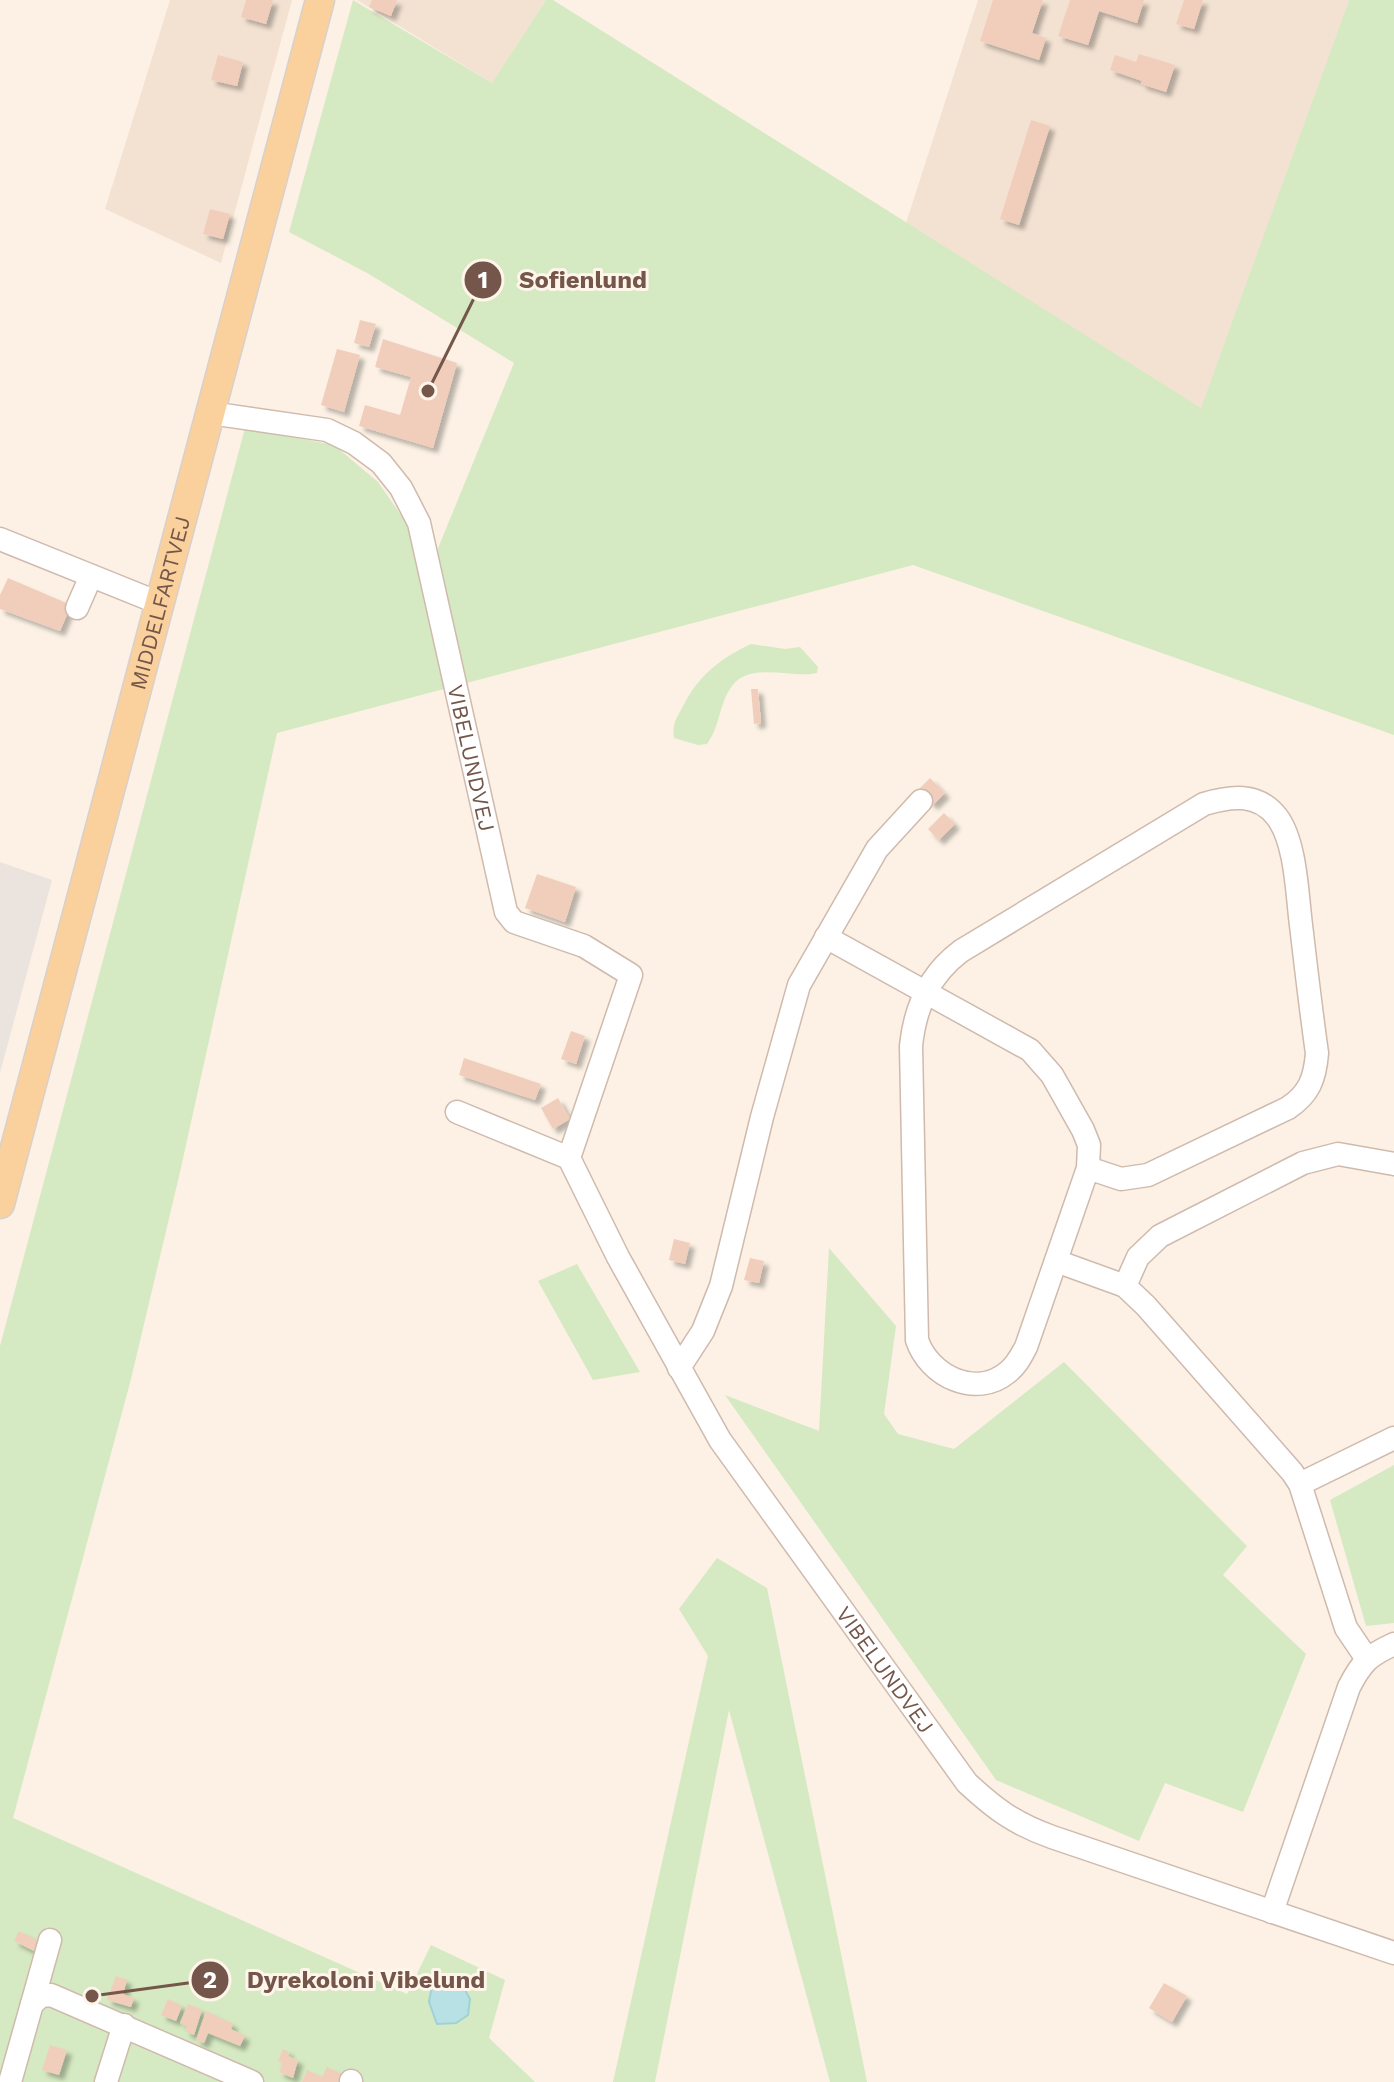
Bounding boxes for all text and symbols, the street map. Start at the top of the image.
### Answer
callout: Sofienlund [463,256,663,304]
text: 1 [478,266,488,294]
text: Sofienlund [519,266,647,294]
street label: MIDDELFARTVEJ [125,513,195,692]
street label: VIBELUNDVEJ [443,682,500,834]
street label: VIBELUNDVEJ [831,1602,939,1738]
callout: Dyrekoloni Vibelund [190,1956,501,2004]
text: 2 [203,1966,217,1994]
text: Dyrekoloni Vibelund [247,1966,485,1994]

